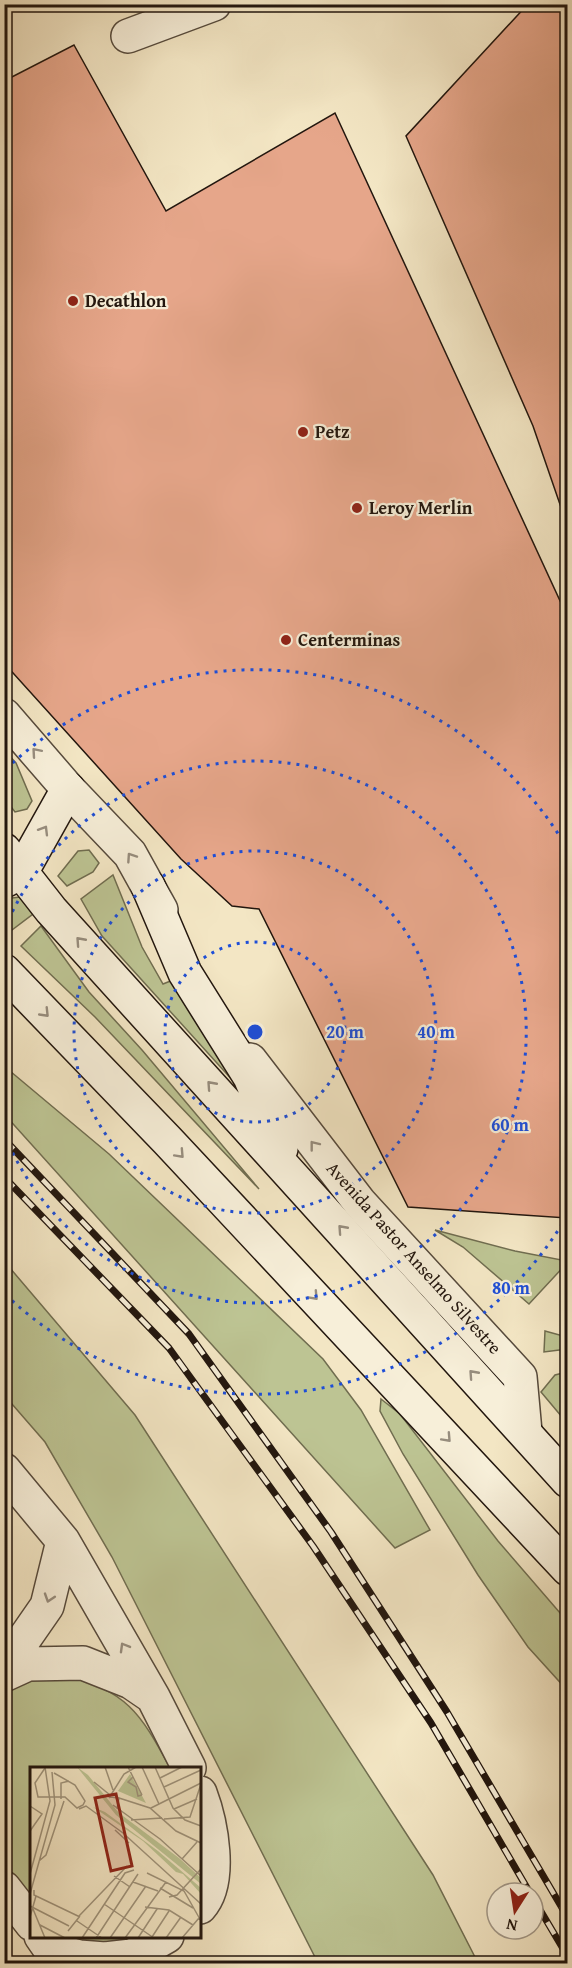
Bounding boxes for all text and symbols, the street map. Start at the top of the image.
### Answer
place label: Decathlon [85,287,167,314]
marker: Decathlon [66,294,80,308]
place label: Petz [315,418,350,445]
marker: Petz [296,425,310,439]
place label: Leroy Merlin [369,494,473,521]
marker: Leroy Merlin [350,501,364,515]
place label: Centerminas [298,626,400,653]
marker: Centerminas [279,633,293,647]
one-way arrow [33,748,44,759]
one-way arrow [37,826,48,836]
one-way arrow [127,852,138,863]
one-way arrow [76,937,87,948]
one-way arrow [38,1006,49,1016]
text: 20 m [326,1018,365,1045]
text: 40 m [417,1018,456,1045]
centre of rings [245,1022,265,1042]
one-way arrow [207,1081,218,1092]
text: 60 m [491,1111,530,1138]
one-way arrow [311,1140,322,1151]
one-way arrow [173,1147,184,1157]
street label: Avenida Pastor Anselmo Silvestre [320,1155,508,1360]
one-way arrow [338,1226,349,1236]
text: 80 m [492,1274,531,1301]
one-way arrow [306,1288,317,1299]
one-way arrow [469,1370,480,1381]
one-way arrow [440,1431,451,1441]
one-way arrow [44,1592,56,1603]
one-way arrow [120,1642,131,1653]
inset map [30,1767,201,1938]
north arrow [485,1881,545,1941]
text: N [504,1913,520,1939]

